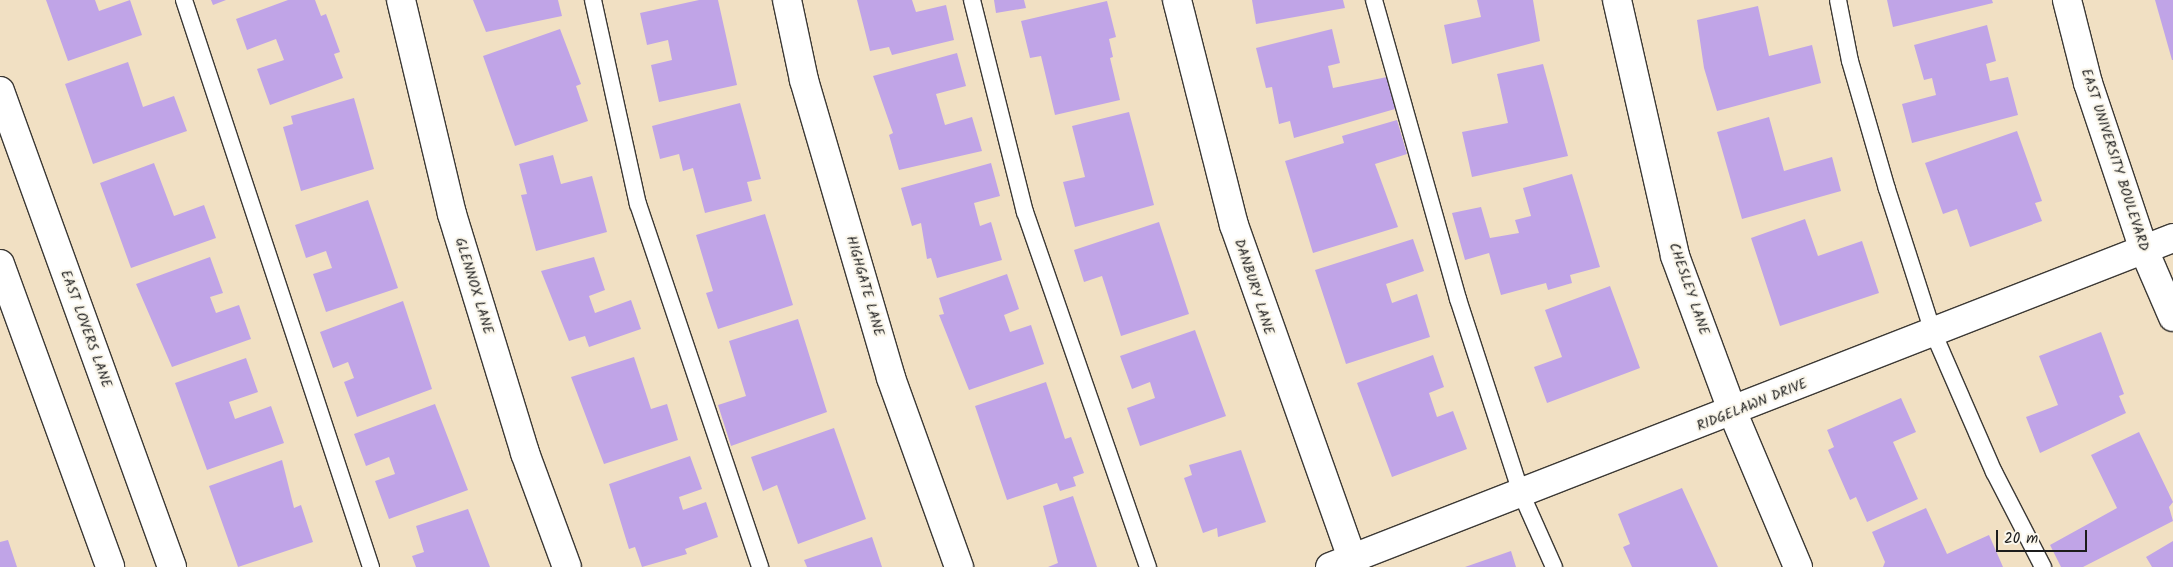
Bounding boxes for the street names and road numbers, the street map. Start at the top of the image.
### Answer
street label: EAST UNIVERSITY BOULEVARD [2077,67,2153,253]
street label: HIGHGATE LANE [843,234,887,338]
street label: GLENNOX LANE [451,236,497,336]
street label: DANBURY LANE [1231,237,1277,337]
street label: CHESLEY LANE [1665,241,1713,337]
street label: EAST LOVERS LANE [57,268,115,390]
street label: RIDGELAWN DRIVE [1694,375,1810,435]

